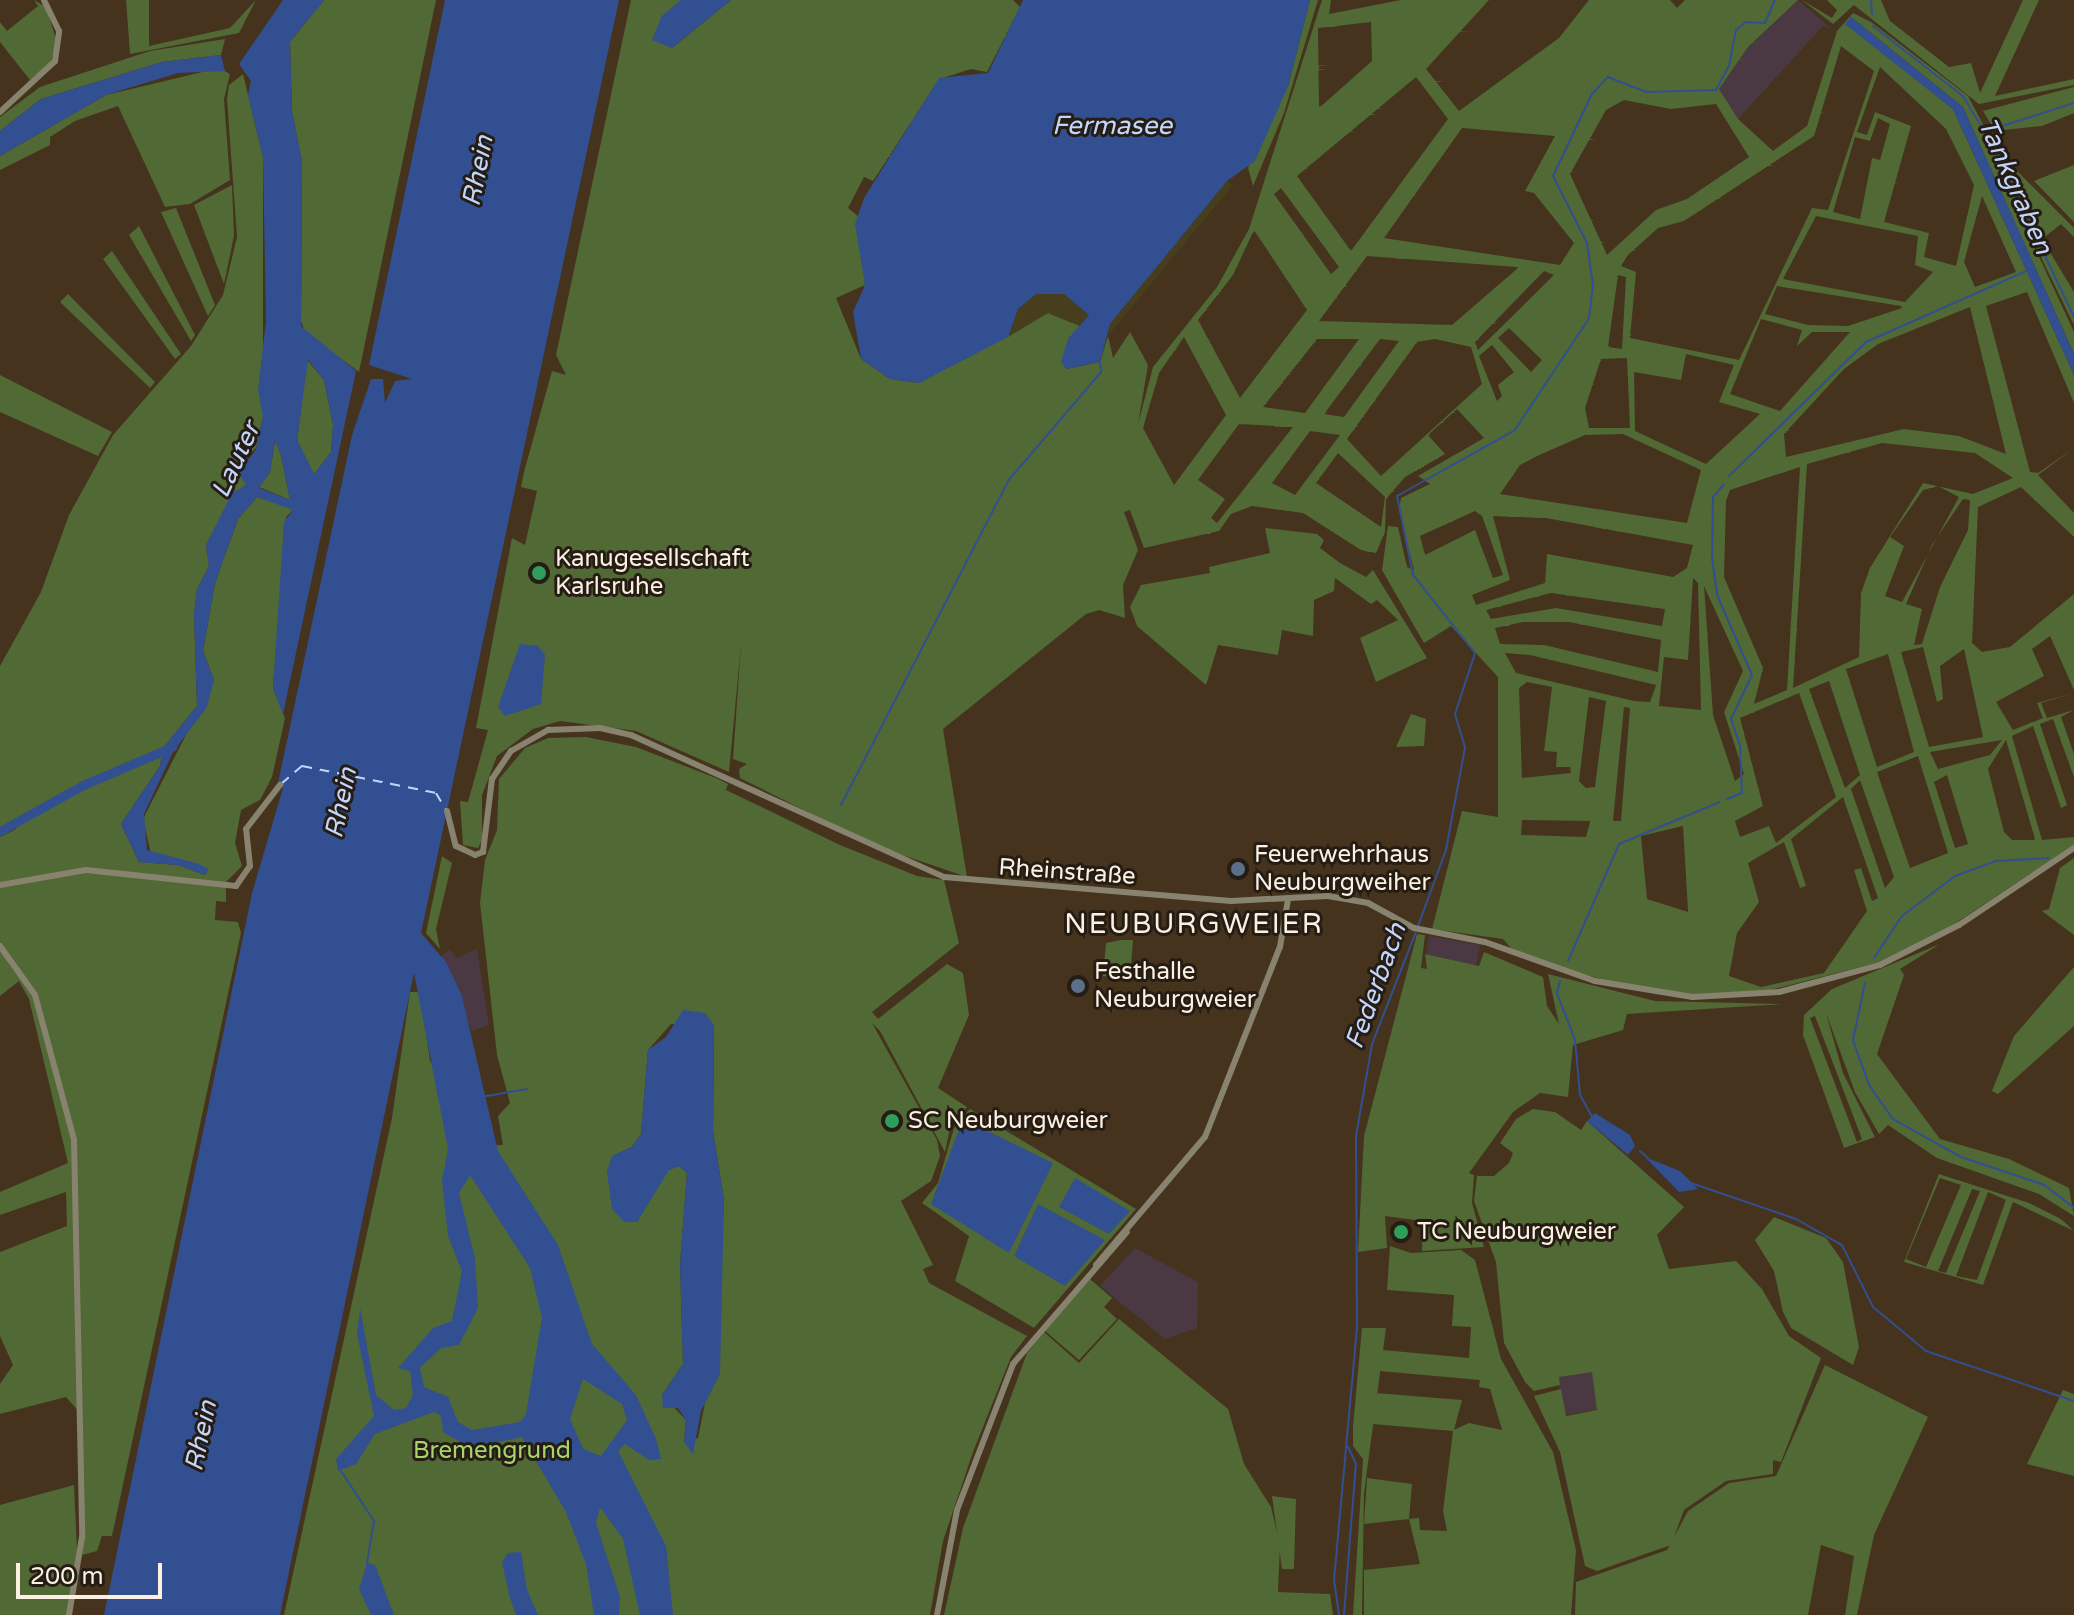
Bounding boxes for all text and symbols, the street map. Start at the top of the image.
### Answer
water label: Fermasee [1052,110,1172,142]
water label: Tankgraben [1971,113,2059,259]
water label: Rhein [456,133,500,209]
water label: Lauter [205,417,267,503]
place label: Kanugesellschaft Karlsruhe [555,545,750,601]
marker: Kanugesellschaft Karlsruhe [530,564,548,582]
water label: Rhein [318,765,364,841]
place label: Feuerwehrhaus Neuburgweiher [1254,841,1431,897]
street label: Rheinstraße [997,853,1137,891]
marker: Feuerwehrhaus Neuburgweiher [1229,860,1247,878]
district label: NEUBURGWEIER [1064,907,1324,941]
water label: Federbach [1339,919,1413,1053]
place label: Festhalle Neuburgweier [1094,958,1256,1014]
marker: Festhalle Neuburgweier [1069,977,1087,995]
place label: SC Neuburgweier [908,1107,1108,1135]
marker: SC Neuburgweier [883,1112,901,1130]
place label: TC Neuburgweier [1417,1218,1616,1246]
marker: TC Neuburgweier [1392,1223,1410,1241]
water label: Rhein [178,1398,224,1474]
park label: Bremengrund [413,1437,571,1465]
scale bar [20,1547,166,1597]
text: 200 m [30,1562,104,1591]

